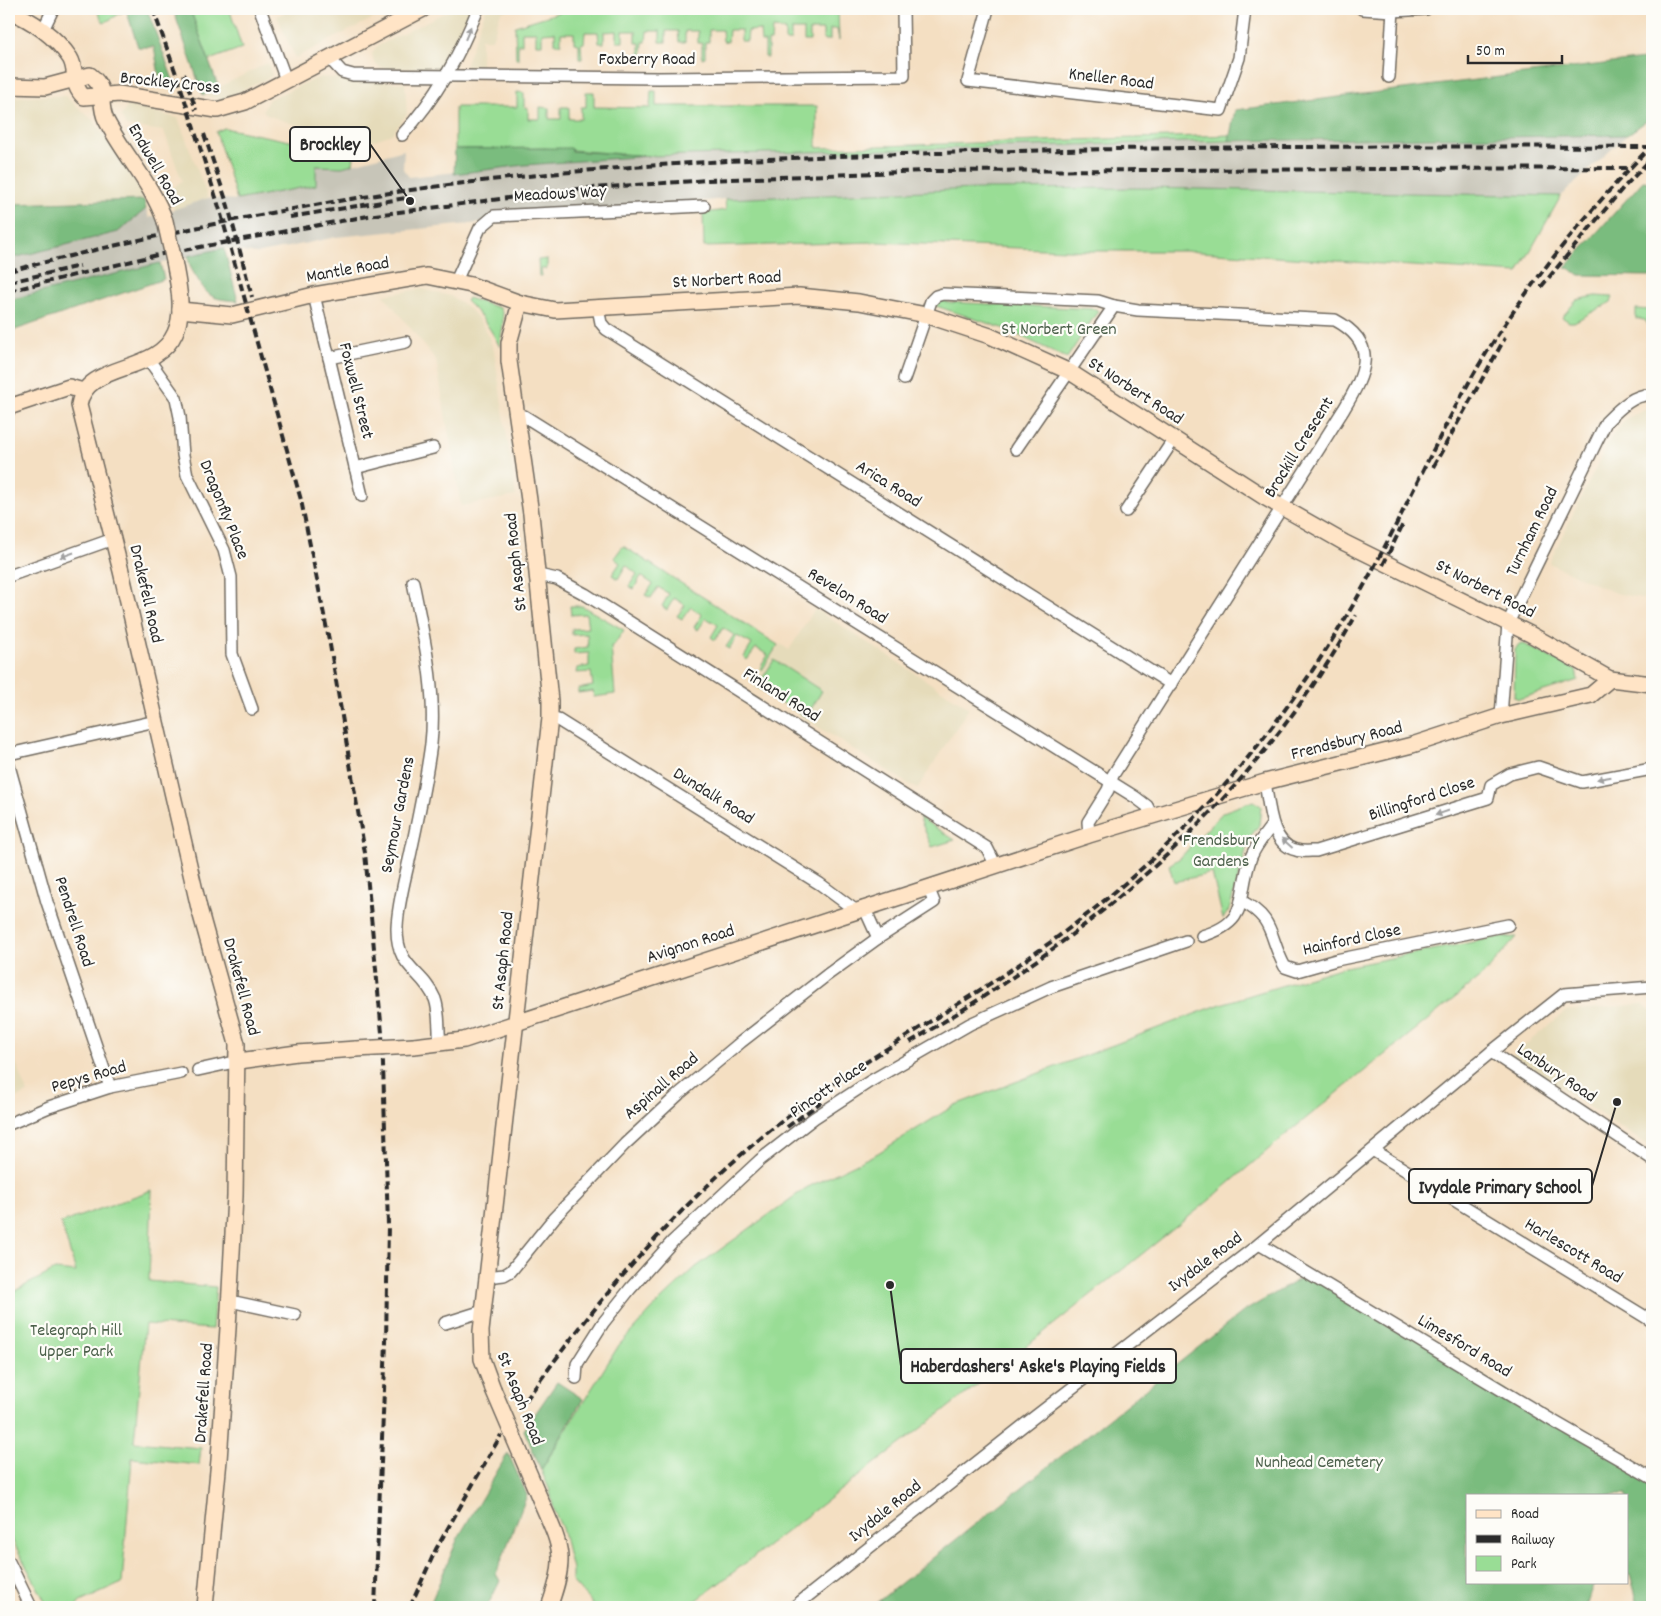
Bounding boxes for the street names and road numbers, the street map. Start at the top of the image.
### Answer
street label: Foxberry Road [599,48,695,73]
street label: Kneller Road [1067,62,1155,98]
street label: Brockley Cross [119,66,221,102]
street label: Endwell Road [120,119,188,211]
street label: Meadows Way [513,180,608,210]
street label: Mantle Road [304,251,392,291]
street label: St Norbert Road [672,266,782,296]
street label: Foxwell Street [331,340,379,442]
street label: St Norbert Road [1082,352,1188,432]
street label: Brockill Crescent [1259,392,1341,503]
street label: Arica Road [850,455,926,515]
street label: Dragonfly Place [192,457,254,563]
street label: Turnham Road [1501,483,1565,581]
street label: St Asaph Road [499,512,535,612]
street label: Drakefell Road [122,542,168,646]
street label: St Norbert Road [1431,554,1539,626]
street label: Revelon Road [802,562,892,632]
street label: Finland Road [738,662,824,730]
street label: Frendsbury Road [1289,716,1405,768]
street label: Seymour Gardens [375,754,423,876]
street label: Dundalk Road [667,762,759,832]
street label: Billingford Close [1366,771,1478,829]
street label: Pendrell Road [47,874,99,970]
street label: St Asaph Road [486,911,522,1011]
street label: Hainford Close [1301,918,1403,964]
street label: Avignon Road [644,919,738,971]
street label: Drakefell Road [215,935,265,1039]
street label: Lanbury Road [1511,1038,1601,1110]
street label: Aspinall Road [619,1047,705,1127]
street label: Pepys Road [49,1055,129,1101]
street label: Pincott Place [785,1055,873,1125]
street label: Harlescott Road [1519,1213,1627,1291]
street label: Ivydale Road [1164,1227,1248,1299]
street label: Limesford Road [1412,1309,1516,1385]
street label: Drakefell Road [189,1342,221,1444]
street label: St Asaph Road [489,1348,549,1450]
street label: Ivydale Road [844,1475,928,1549]

